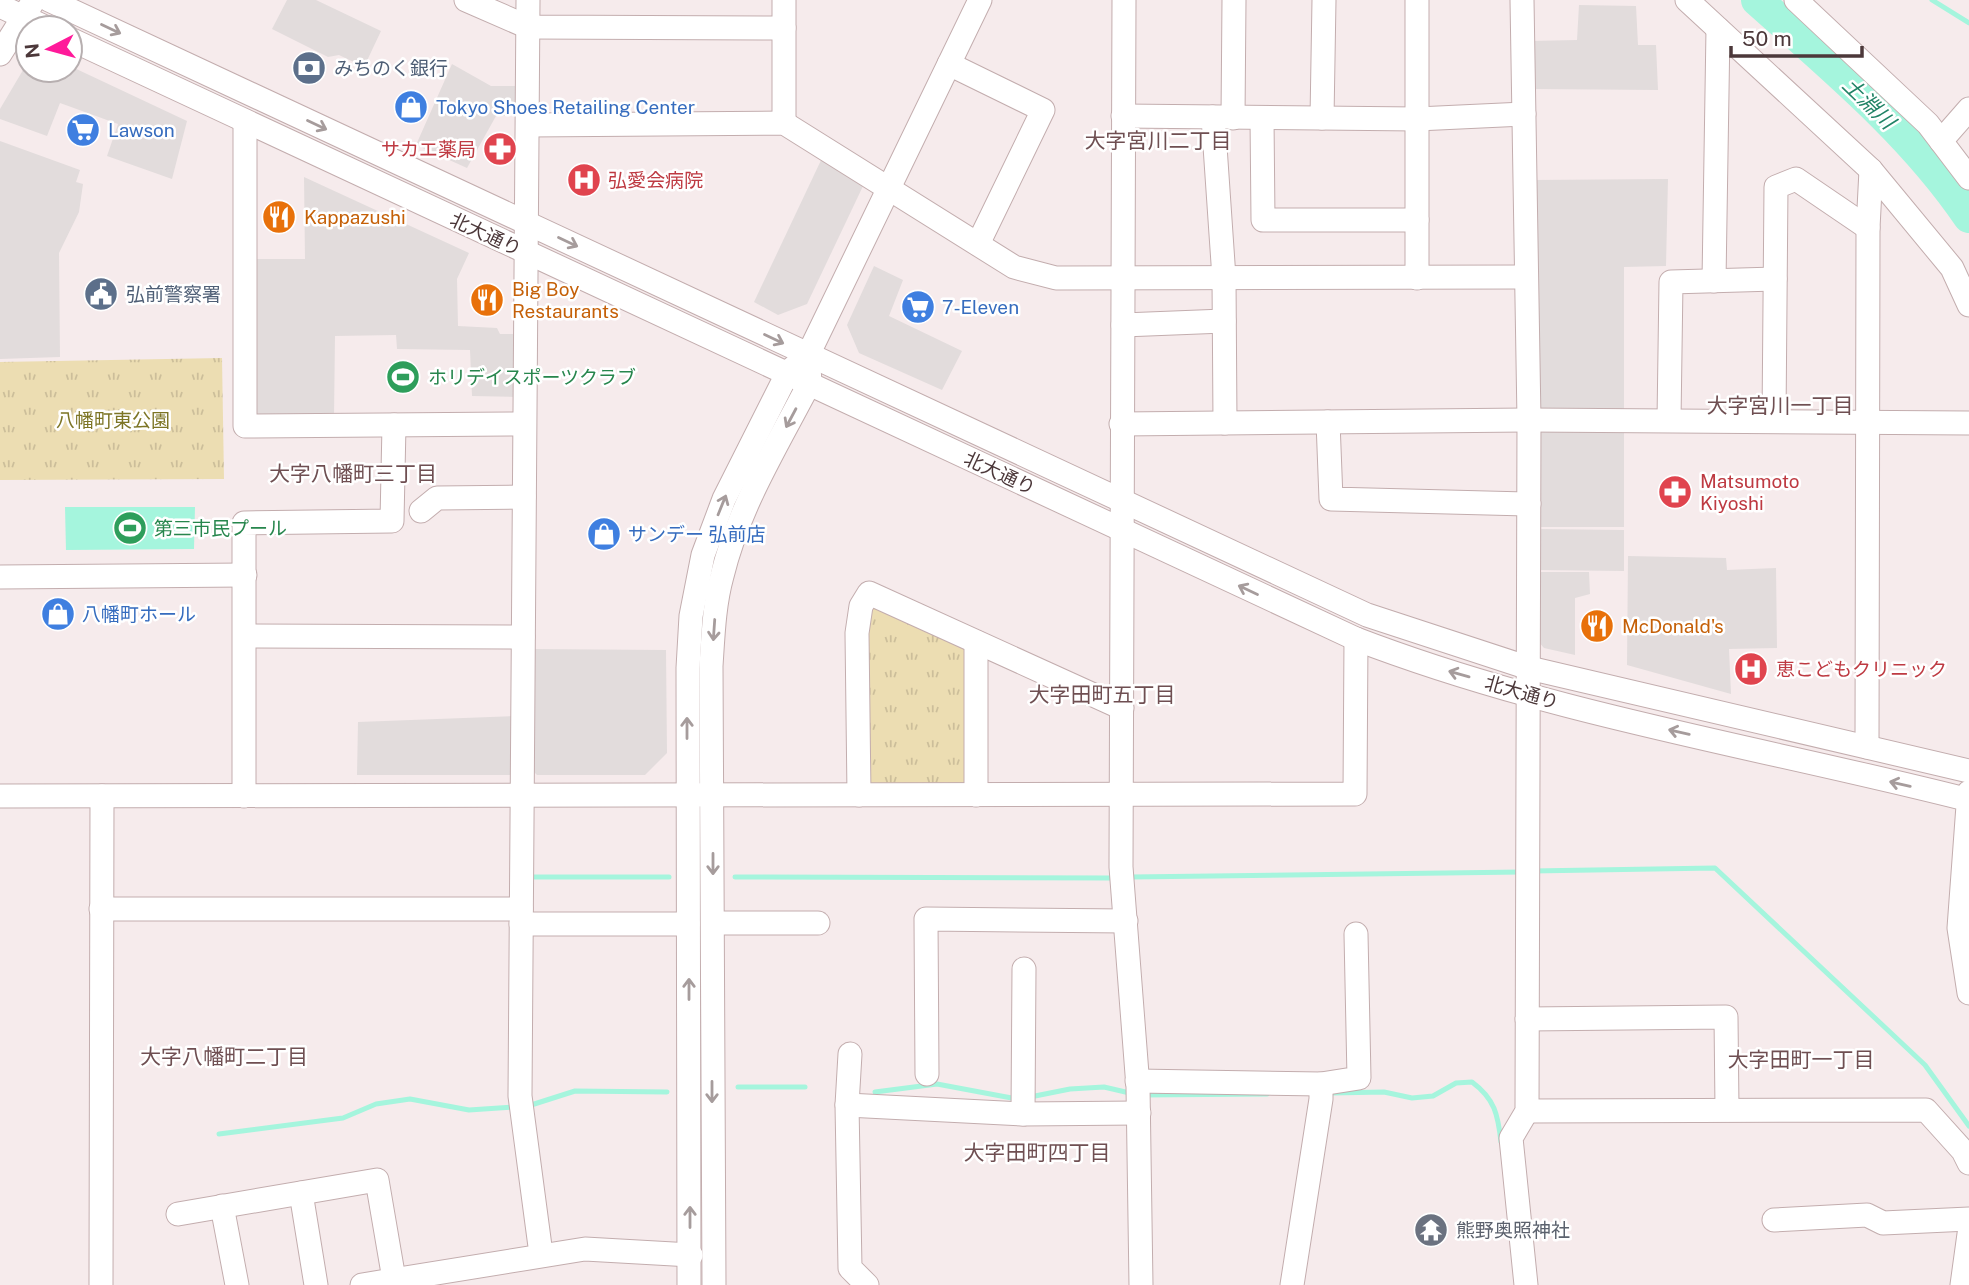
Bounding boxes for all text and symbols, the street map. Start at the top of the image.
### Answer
north arrow [14,14,84,84]
scale bar [1731,14,1862,58]
one-way arrow [100,23,121,36]
text: 50 m [1742,26,1792,51]
text: N [20,42,44,59]
bank icon: みちのく銀行 [290,49,328,87]
place label: みちのく銀行 [334,57,448,79]
water label: 土淵川 [1838,72,1902,135]
shop icon: Tokyo Shoes Retailing Center [392,88,430,126]
place label: Tokyo Shoes Retailing Center [436,96,695,118]
supermarket icon: Lawson [64,111,102,149]
place label: Lawson [108,119,175,141]
one-way arrow [306,119,327,132]
district label: 大字宮川二丁目 [1085,128,1232,153]
pharmacy icon: サカエ薬局 [481,130,519,168]
place label: サカエ薬局 [381,138,476,160]
hospital icon: 弘愛会病院 [565,161,603,199]
place label: 弘愛会病院 [608,169,703,191]
restaurant icon: Kappazushi [260,198,298,236]
place label: Kappazushi [304,206,406,228]
street label: 北大通り [447,208,525,260]
one-way arrow [557,236,578,249]
public building icon: 弘前警察署 [82,275,120,313]
place label: Big Boy Restaurants [512,278,619,322]
restaurant icon: Big Boy Restaurants [468,281,506,319]
place label: 弘前警察署 [126,283,221,305]
supermarket icon: 7-Eleven [899,288,937,326]
place label: 7-Eleven [942,296,1019,318]
one-way arrow [763,333,784,346]
sports icon: ホリデイスポーツクラブ [384,358,422,396]
place label: ホリデイスポーツクラブ [428,366,636,388]
district label: 大字宮川一丁目 [1707,393,1854,418]
one-way arrow [784,407,797,428]
park label: 八幡町東公園 [56,409,170,431]
street label: 北大通り [961,447,1039,499]
district label: 大字八幡町三丁目 [269,461,437,486]
place label: Matsumoto Kiyoshi [1700,470,1800,514]
pharmacy icon: Matsumoto Kiyoshi [1656,473,1694,511]
one-way arrow [716,495,729,517]
sports icon: 第三市民プール [111,509,149,547]
shop icon: サンデー 弘前店 [585,515,623,553]
place label: 第三市民プール [154,517,287,539]
place label: サンデー 弘前店 [628,523,766,545]
one-way arrow [1238,583,1259,596]
shop icon: 八幡町ホール [39,595,77,633]
place label: 八幡町ホール [82,603,196,625]
restaurant icon: McDonald's [1578,607,1616,645]
place label: McDonald's [1622,615,1724,637]
one-way arrow [707,618,720,640]
hospital icon: 恵こどもクリニック [1732,650,1770,688]
place label: 恵こどもクリニック [1776,658,1947,680]
one-way arrow [1448,667,1470,680]
street label: 北大通り [1482,671,1562,713]
district label: 大字田町五丁目 [1029,682,1176,707]
one-way arrow [681,717,694,740]
one-way arrow [1668,725,1690,738]
one-way arrow [1889,777,1912,790]
one-way arrow [707,853,720,876]
one-way arrow [682,978,696,1001]
district label: 大字八幡町二丁目 [140,1044,308,1069]
district label: 大字田町一丁目 [1728,1047,1875,1072]
one-way arrow [705,1080,719,1103]
district label: 大字田町四丁目 [964,1140,1111,1165]
one-way arrow [683,1206,697,1229]
temple icon: 熊野奥照神社 [1412,1211,1450,1249]
place label: 熊野奥照神社 [1456,1219,1570,1241]

